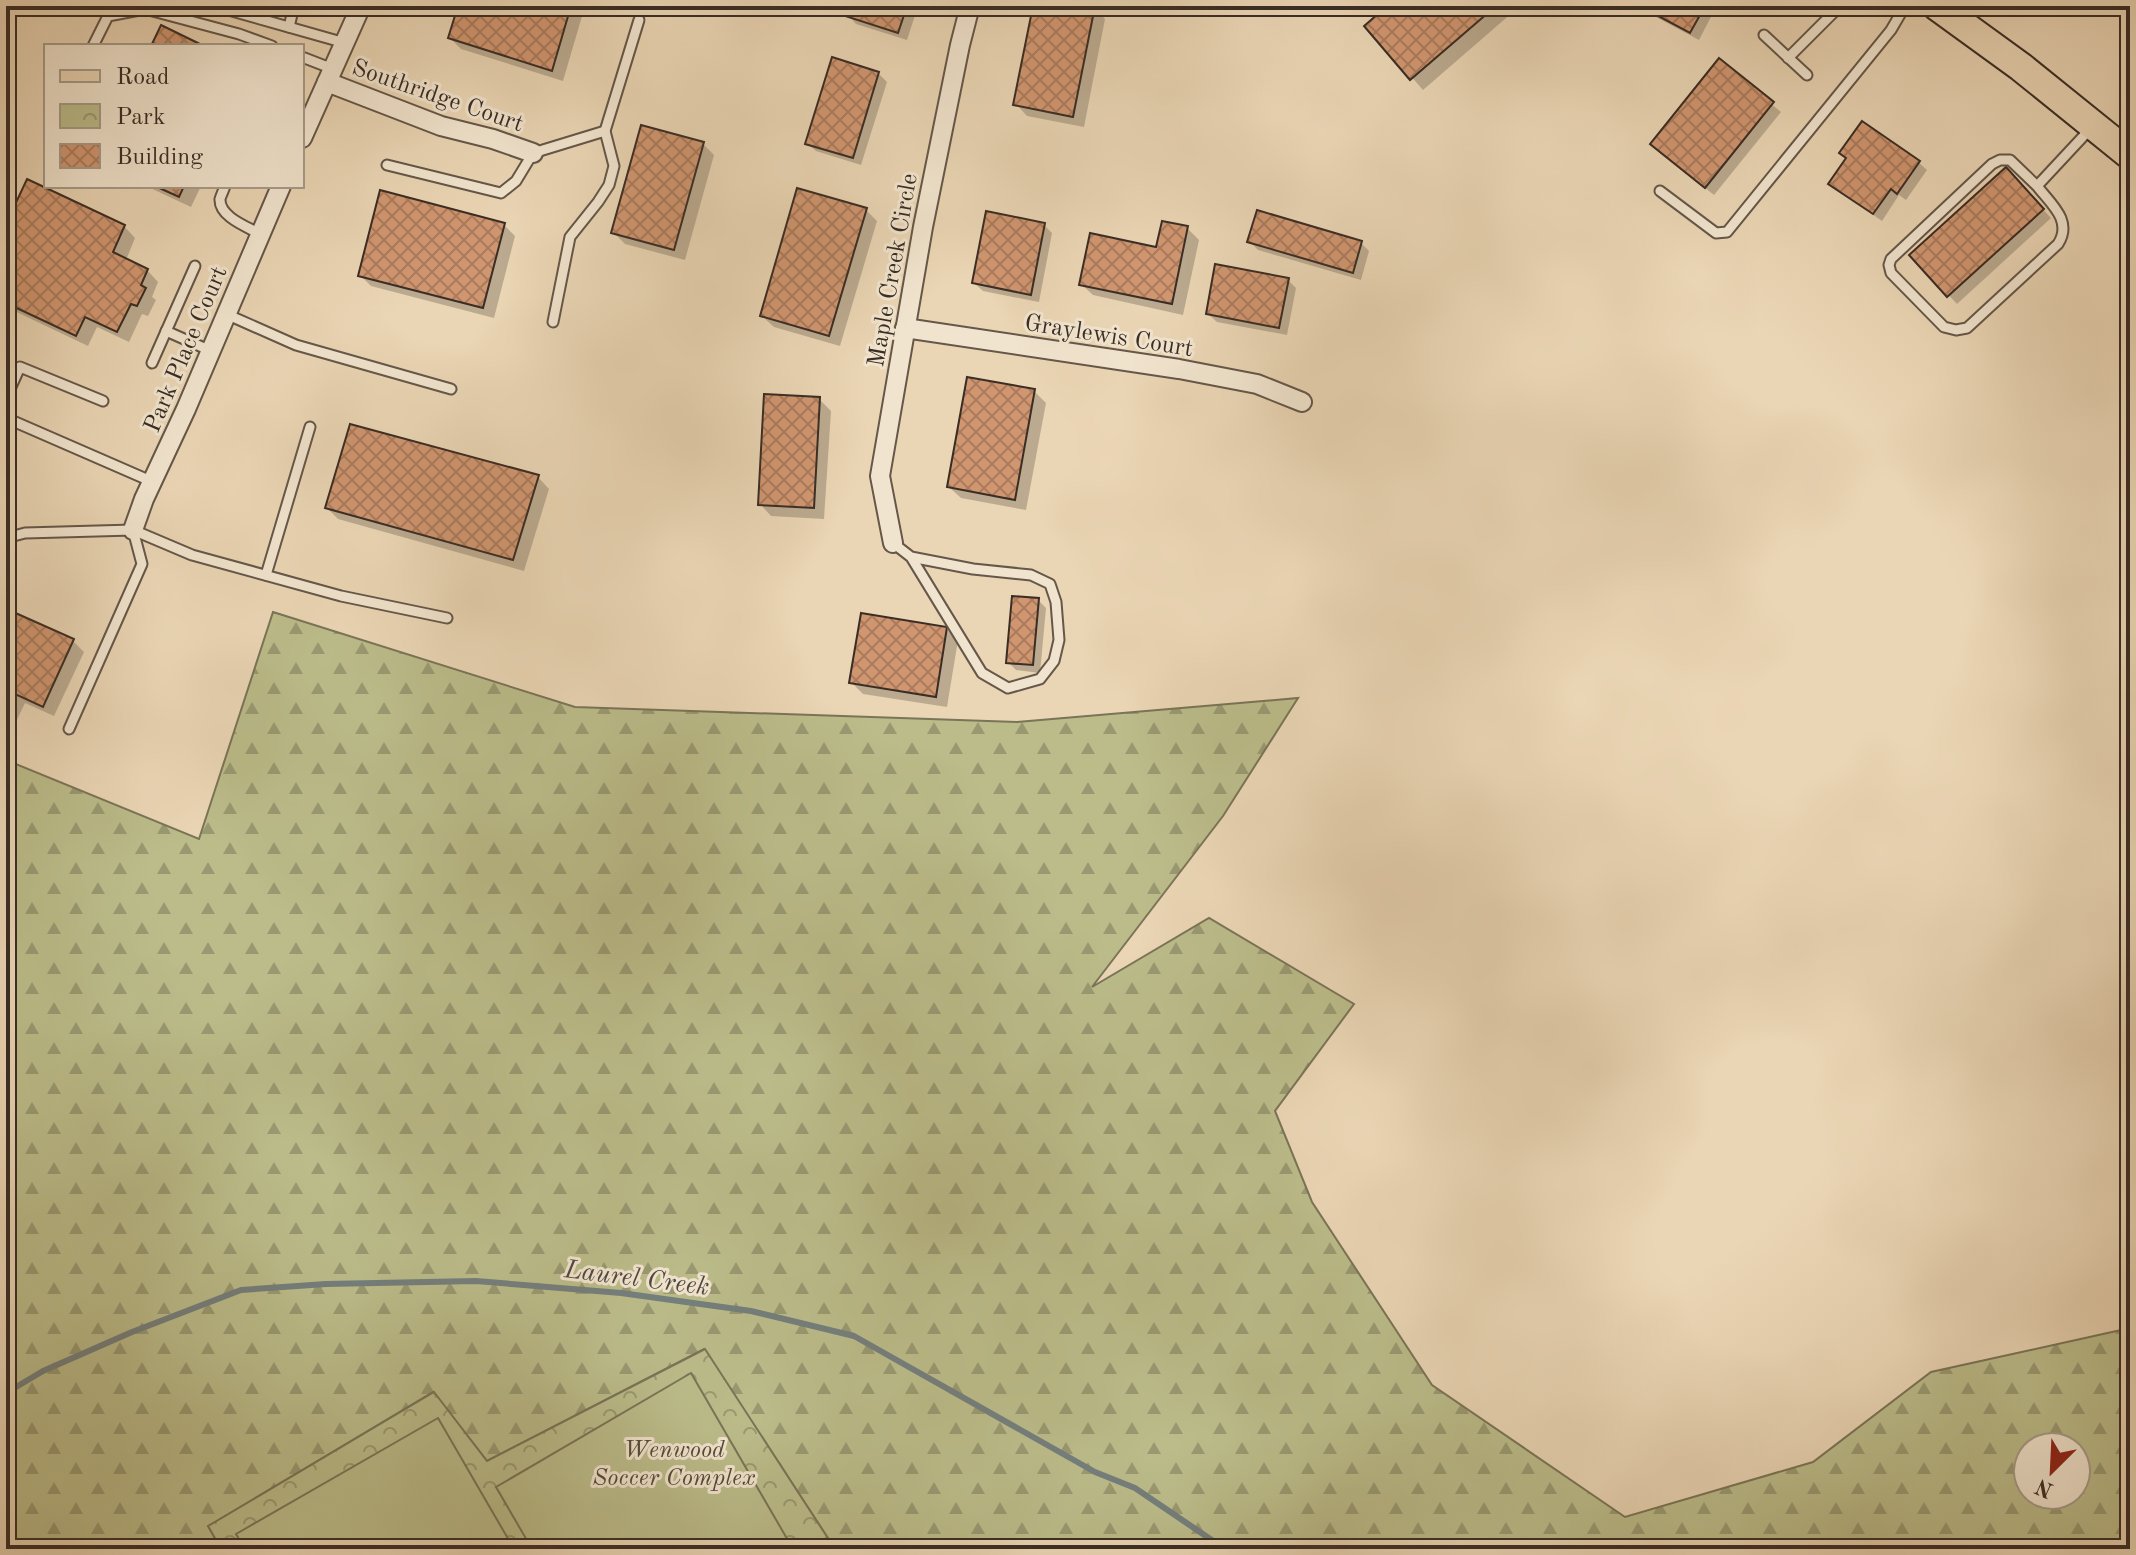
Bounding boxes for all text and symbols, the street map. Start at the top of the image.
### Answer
legend [44,44,304,188]
street label: Southridge Court [349,56,526,137]
text: Road [116,66,169,90]
text: Park [116,106,165,130]
text: Building [116,146,203,170]
street label: Maple Creek Circle [865,172,923,369]
street label: Park Place Court [141,263,233,436]
street label: Graylewis Court [1023,312,1195,362]
water label: Laurel Creek [562,1257,711,1301]
north arrow [2012,1431,2092,1511]
park label: Wenwood Soccer Complex [592,1439,756,1491]
text: N [2032,1474,2057,1501]

